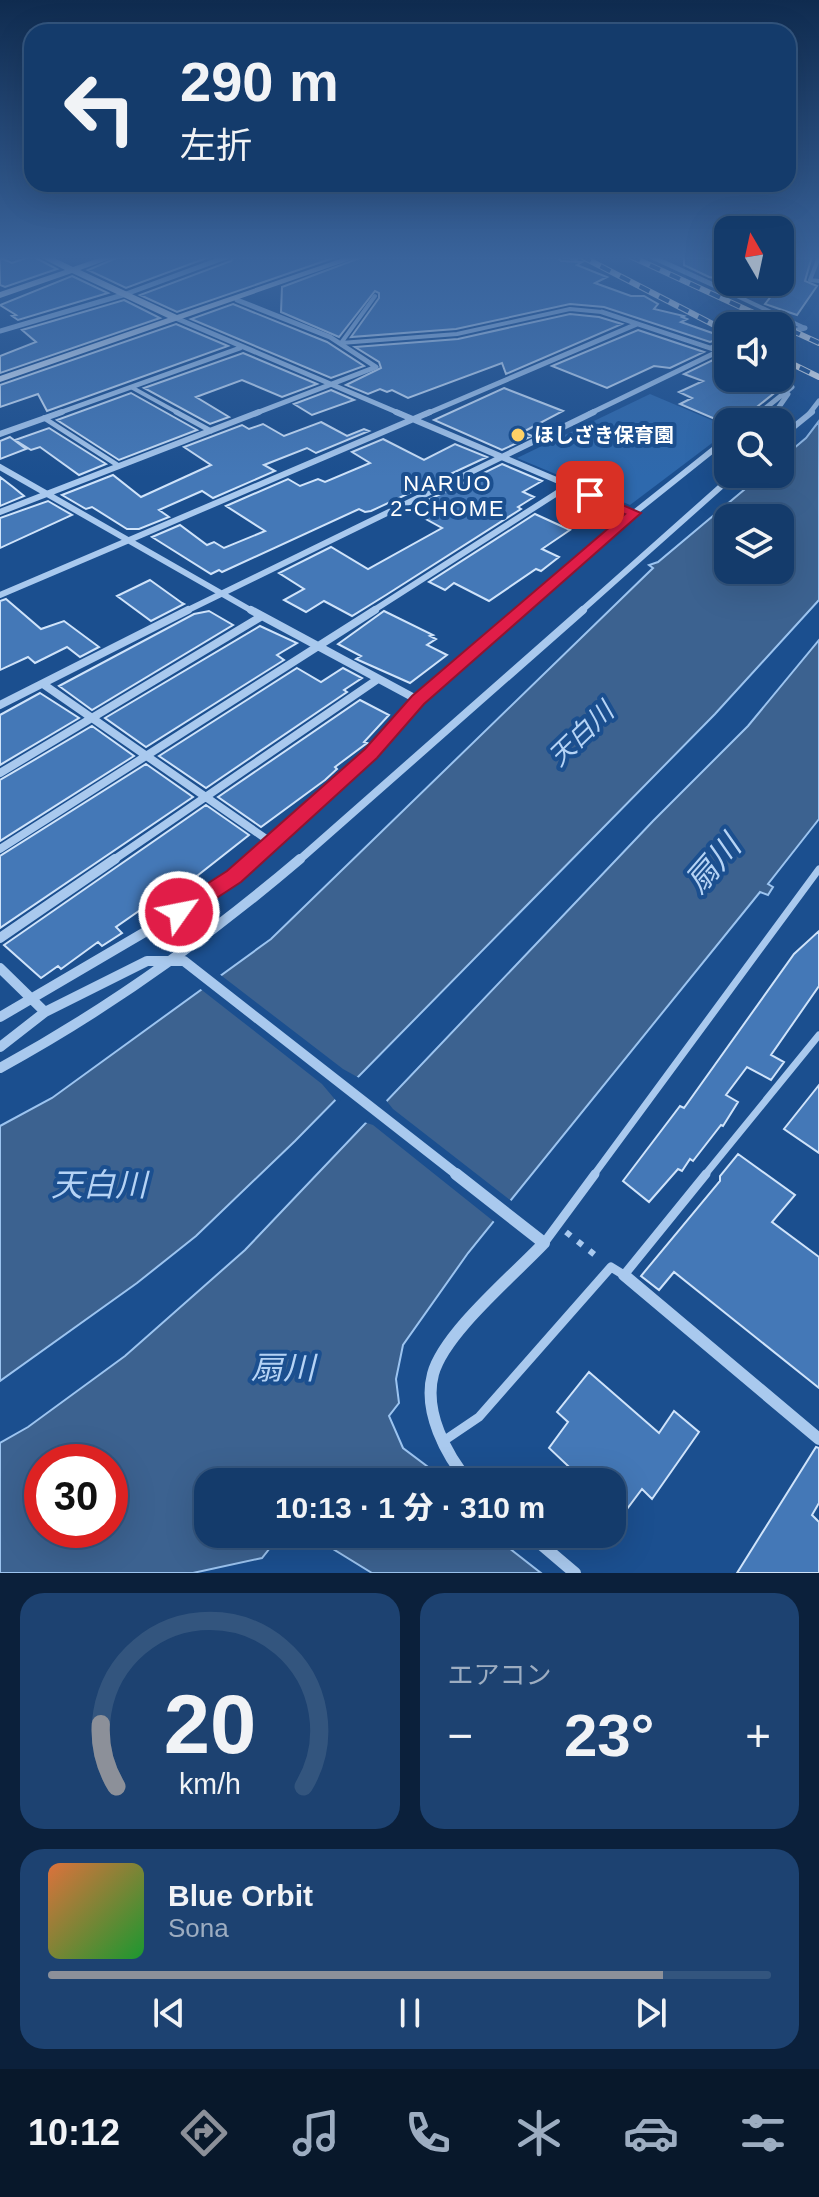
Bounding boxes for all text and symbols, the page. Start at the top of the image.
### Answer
text: 290 m [180,50,339,113]
icon: left [48,56,152,160]
text: 左折 [180,125,252,166]
north arrow [714,216,794,296]
map controls [714,216,794,584]
button: sound [714,312,794,392]
button: search [714,408,794,488]
place label: ほしざき保育園 [534,424,674,446]
marker: ほしざき保育園 [509,426,527,444]
pin [556,461,624,529]
district label: NARUO 2-CHOME [390,471,506,521]
icon: arrive [568,473,612,517]
button: layers [714,504,794,584]
water label: 天白川 [543,694,622,772]
water label: 扇川 [678,826,750,900]
position arrow [137,870,221,954]
water label: 天白川 [51,1167,150,1203]
water label: 扇川 [251,1350,318,1386]
speed limit sign: 30 [24,1444,128,1548]
text: 10:13 · 1 分 · 310 m [275,1491,545,1524]
text: エアコン [448,1660,552,1690]
text: 20 [163,1678,256,1771]
text: 23° [564,1702,655,1769]
text: − [448,1711,473,1760]
text: + [745,1711,771,1760]
text: km/h [179,1768,241,1800]
text: Blue Orbit [168,1879,313,1912]
text: Sona [168,1913,229,1943]
icon: previous [147,1991,191,2035]
icon: pause [388,1991,432,2035]
icon: next [629,1991,673,2035]
icon: directions [176,2105,232,2161]
icon: music [288,2105,344,2161]
icon: phone [400,2105,456,2161]
icon: climate [511,2105,567,2161]
icon: car [623,2105,679,2161]
icon: filters [735,2105,791,2161]
text: 10:12 [28,2112,120,2153]

